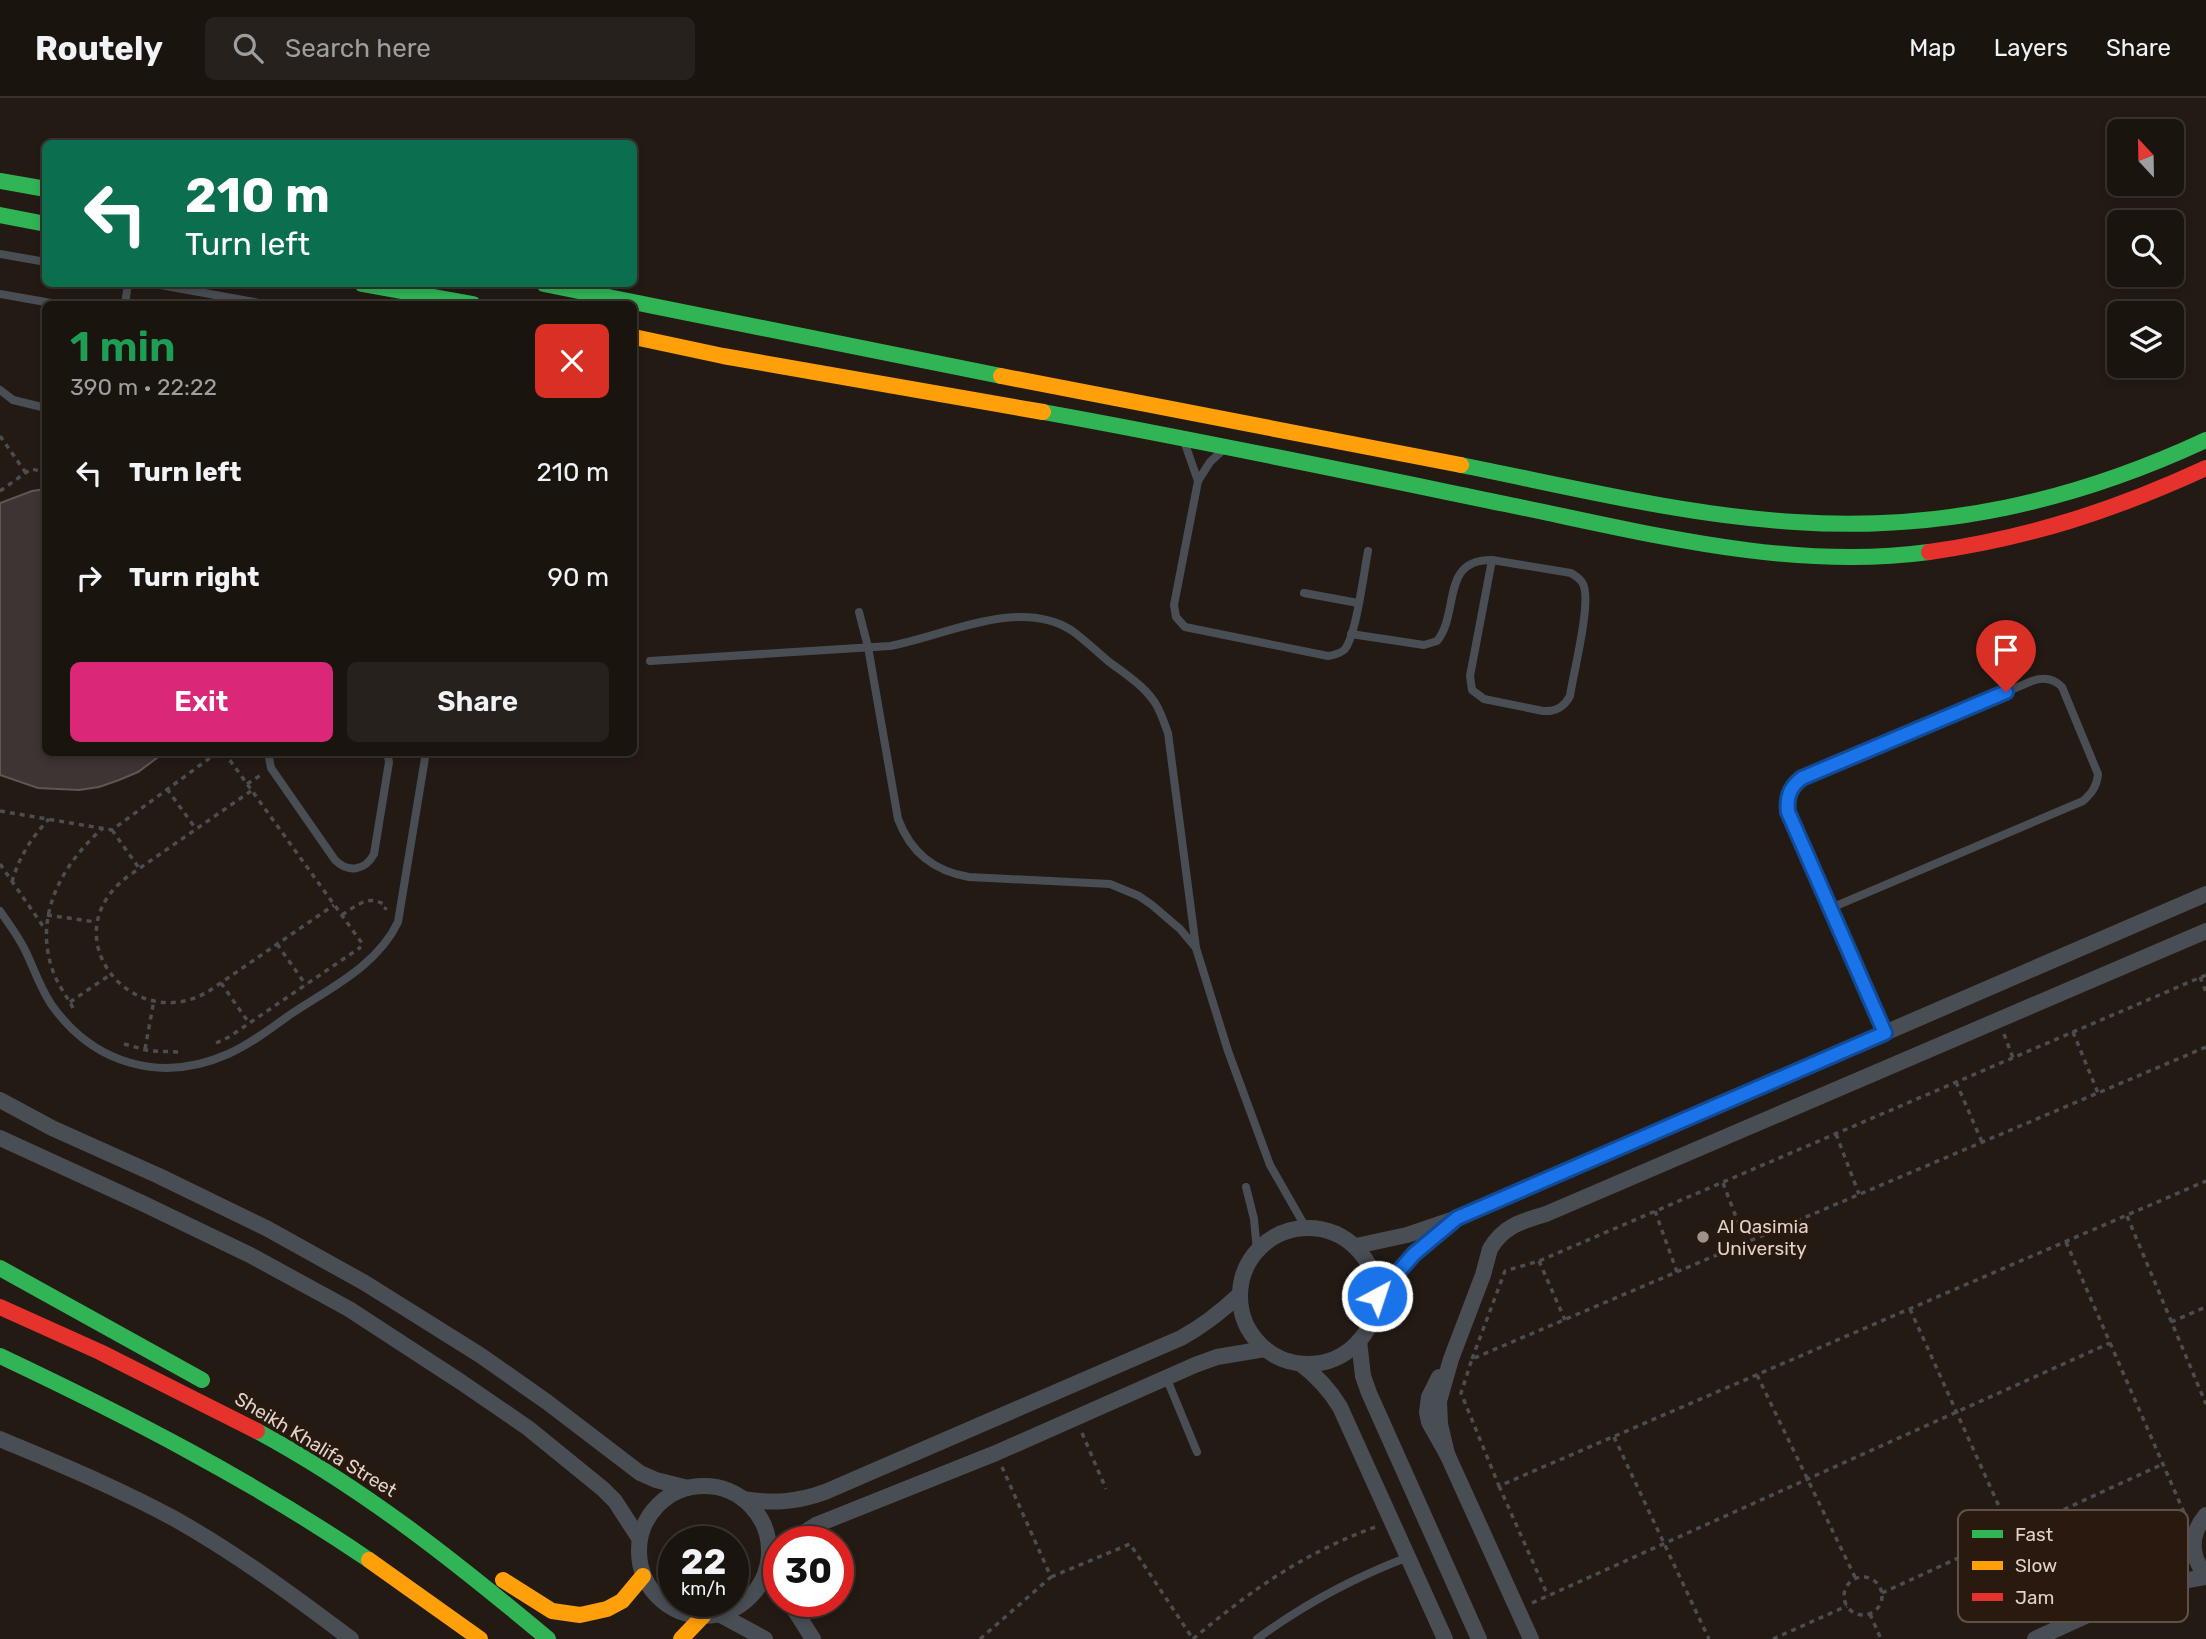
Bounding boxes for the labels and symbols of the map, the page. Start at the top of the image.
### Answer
north arrow [2107,119,2184,196]
pin [1976,620,2036,692]
place label: Al Qasimia University [1717,1215,1809,1260]
marker: Al Qasimia University [1695,1229,1711,1245]
position arrow [1340,1259,1414,1333]
street label: Sheikh Khalifa Street [231,1387,401,1502]
legend [1958,1510,2188,1622]
text: Fast [2015,1523,2054,1546]
speed limit sign: 30 [763,1526,854,1617]
text: Slow [2015,1554,2057,1577]
text: Jam [2015,1586,2054,1609]

